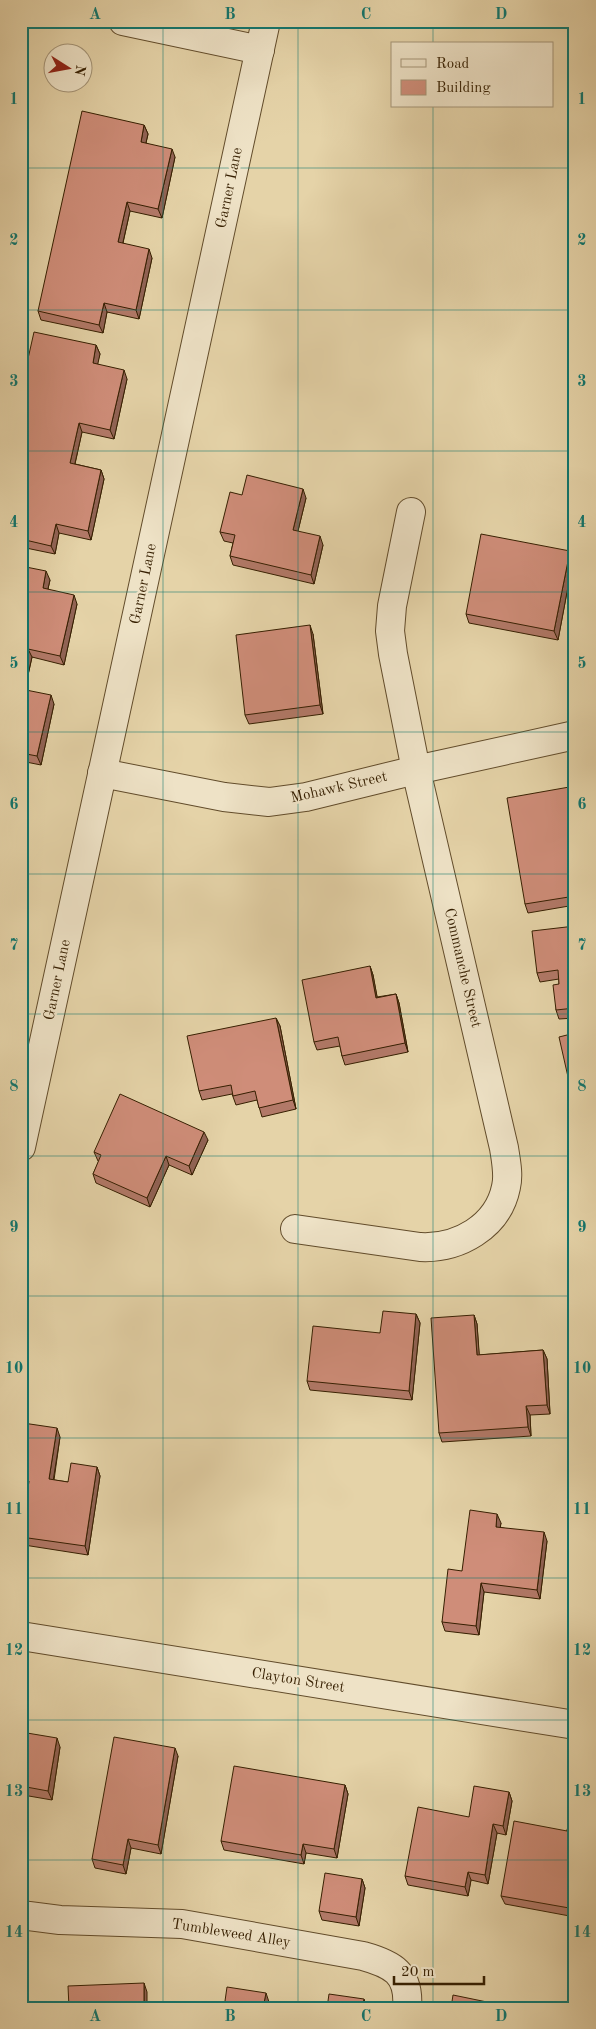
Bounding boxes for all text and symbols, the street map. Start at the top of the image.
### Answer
text: A [89,7,101,23]
text: B [224,7,236,23]
text: C [361,7,371,23]
text: D [495,7,507,23]
north arrow [42,42,92,92]
legend [391,42,554,108]
text: Road [436,57,470,72]
text: N [72,64,88,77]
text: Building [436,81,491,96]
text: 1 [9,92,19,108]
text: 1 [577,92,587,108]
street label: Garner Lane [214,146,246,230]
text: 2 [9,233,19,249]
text: 2 [577,233,587,249]
text: 3 [9,374,19,390]
text: 3 [577,374,587,390]
text: 4 [9,515,19,531]
text: 4 [577,515,587,531]
street label: Garner Lane [128,542,160,626]
text: 5 [9,656,19,672]
text: 5 [577,656,587,672]
street label: Mohawk Street [289,770,389,806]
text: 6 [9,797,19,813]
text: 6 [577,797,587,813]
street label: Commanche Street [441,907,483,1029]
text: 7 [9,938,19,954]
street label: Garner Lane [42,938,74,1022]
text: 7 [577,938,587,954]
text: 8 [9,1079,19,1095]
text: 8 [577,1079,587,1095]
text: 9 [9,1220,19,1236]
text: 9 [577,1220,587,1236]
text: 10 [5,1361,23,1377]
text: 10 [573,1361,591,1377]
text: 11 [5,1502,23,1518]
text: 11 [573,1502,591,1518]
text: 12 [5,1643,23,1659]
text: 12 [573,1643,591,1659]
street label: Clayton Street [250,1666,346,1696]
text: 13 [5,1784,23,1800]
text: 13 [573,1784,591,1800]
street label: Tumbleweed Alley [170,1917,292,1951]
text: 14 [5,1925,23,1941]
text: 14 [573,1925,591,1941]
scale bar [394,1954,484,1986]
text: 20 m [401,1965,435,1980]
text: A [89,2009,101,2025]
text: B [224,2009,236,2025]
text: C [361,2009,371,2025]
text: D [495,2009,507,2025]

